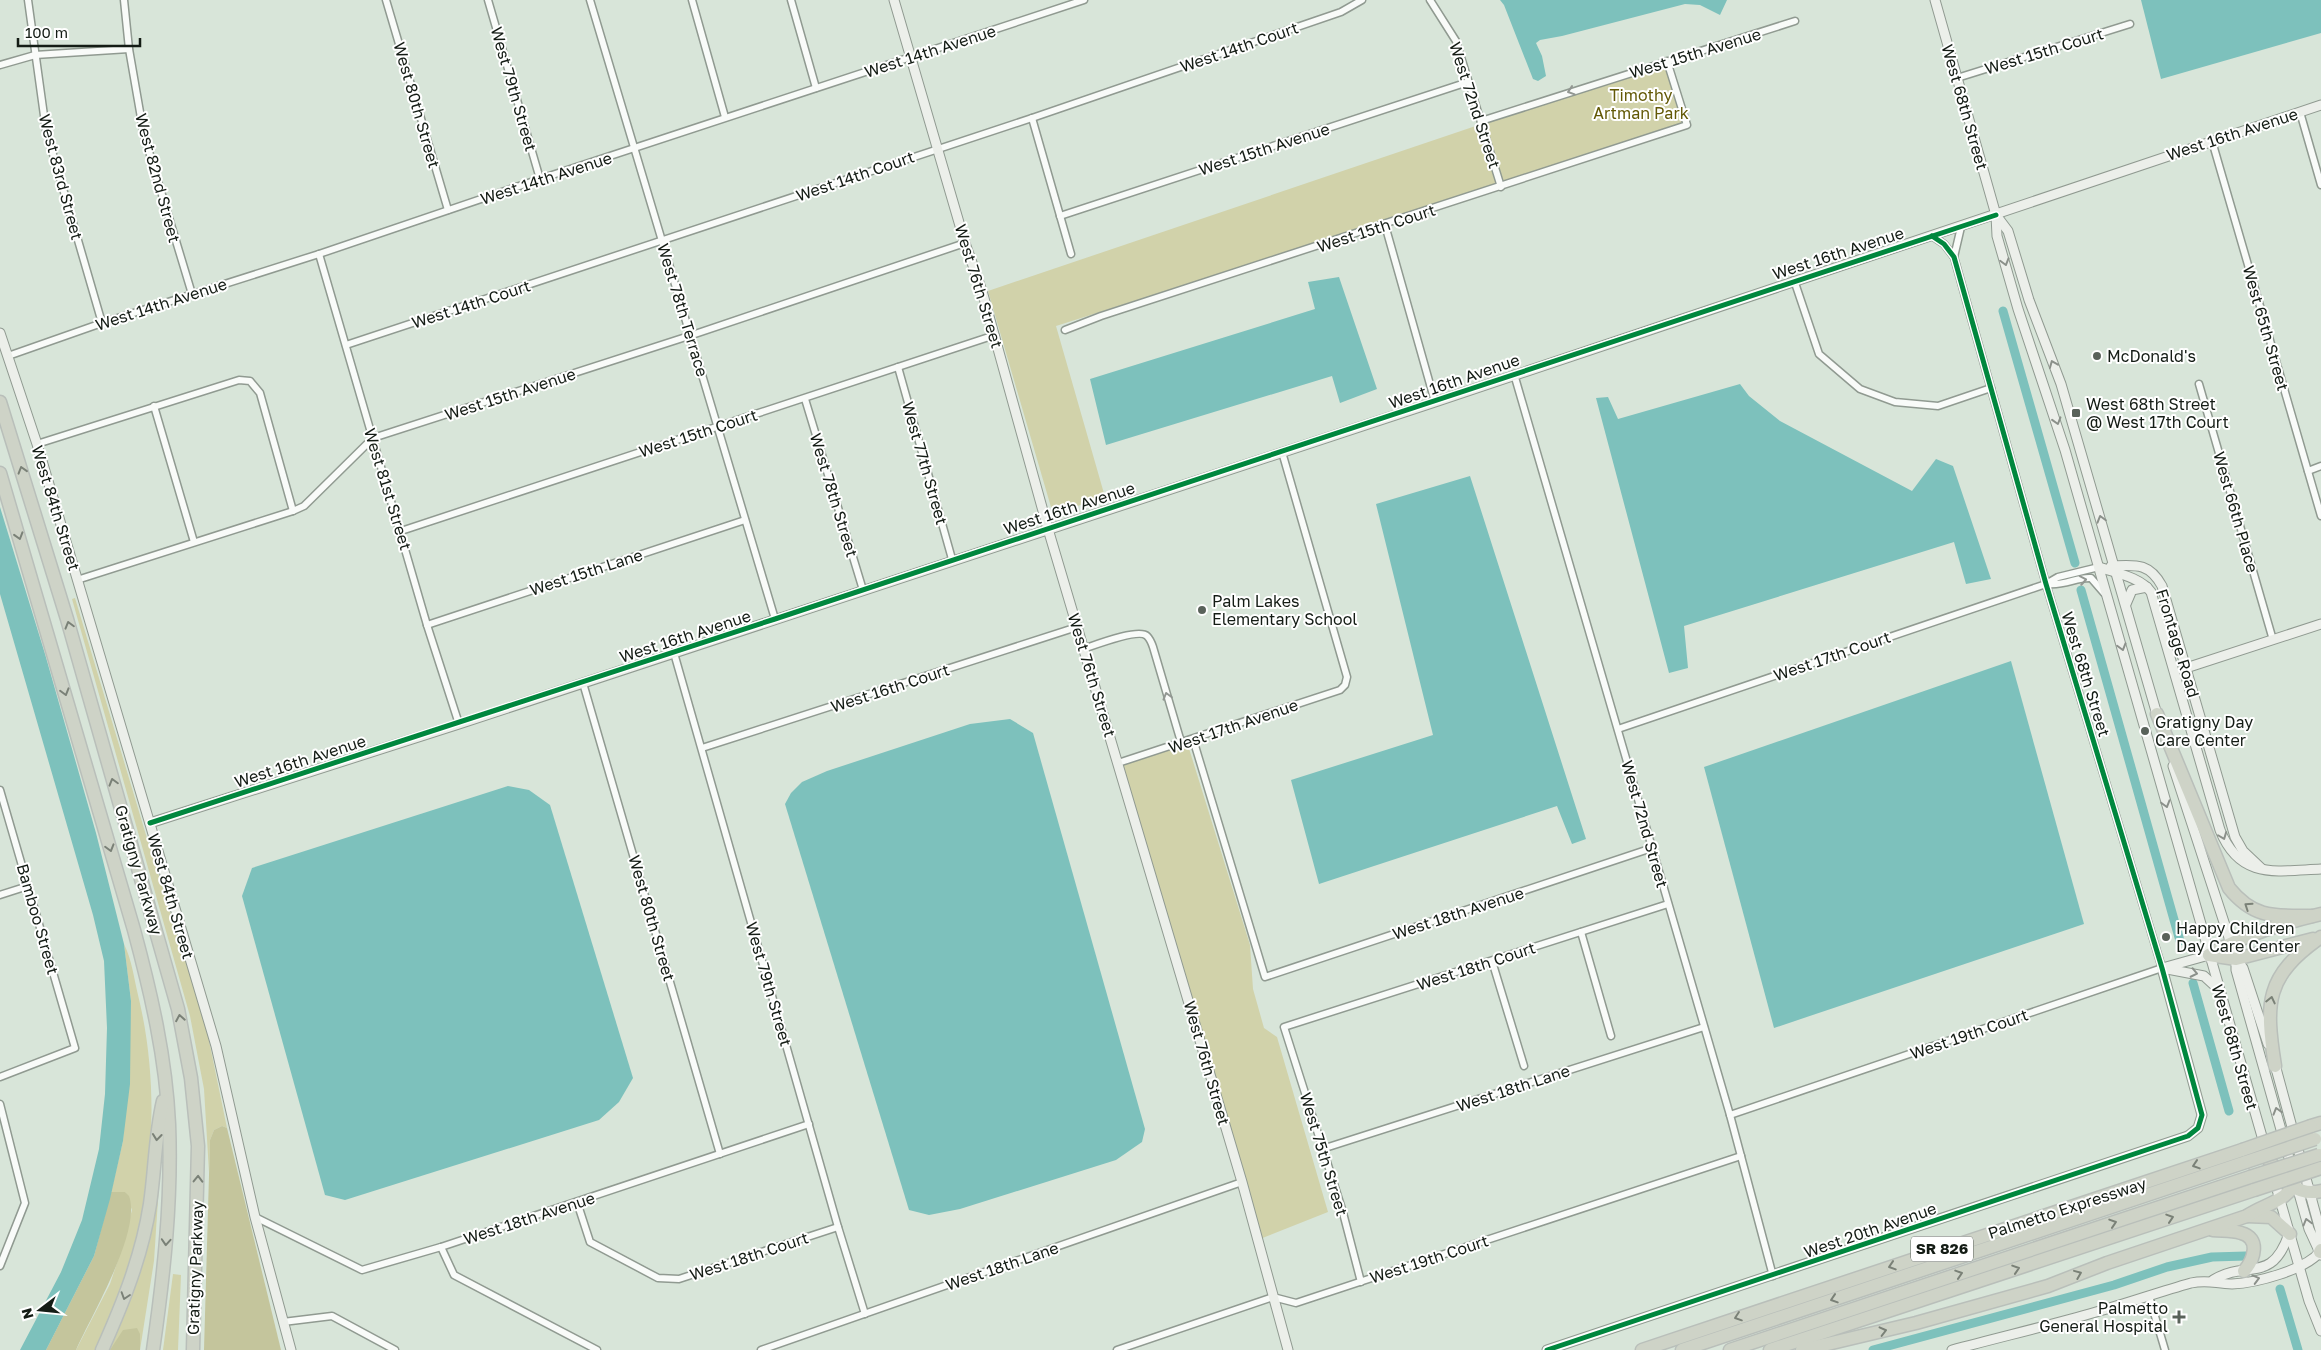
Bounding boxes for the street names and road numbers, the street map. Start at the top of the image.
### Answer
street label: West 14th Court [1177,17,1301,77]
street label: West 14th Avenue [862,20,998,82]
street label: West 15th Avenue [1627,23,1763,83]
street label: West 15th Court [1982,23,2106,79]
street label: West 79th Street [487,24,541,154]
street label: West 72nd Street [1445,39,1505,171]
street label: West 80th Street [389,40,445,170]
street label: West 68th Street [1937,42,1993,172]
street label: West 16th Avenue [2164,103,2300,165]
street label: West 82nd Street [131,111,185,245]
street label: West 83rd Street [35,112,87,242]
street label: West 15th Avenue [1196,118,1332,180]
street label: West 14th Court [793,146,917,206]
street label: West 14th Avenue [478,147,614,209]
street label: West 15th Court [1314,199,1438,257]
street label: West 76th Street [951,222,1007,350]
street label: West 16th Avenue [1770,222,1906,284]
street label: West 78th Terrace [653,241,713,379]
street label: West 65th Street [2239,263,2293,393]
street label: West 14th Avenue [93,273,229,335]
street label: West 14th Court [409,275,533,333]
street label: West 16th Avenue [1386,349,1522,413]
street label: West 15th Avenue [442,363,578,425]
street label: West 77th Street [898,399,952,527]
street label: West 15th Court [636,404,760,462]
street label: West 81st Street [360,426,416,552]
street label: West 78th Street [806,431,862,559]
street label: West 84th Street [27,443,85,573]
street label: West 66th Place [2209,449,2263,575]
street label: West 16th Avenue [1001,477,1137,539]
street label: West 15th Lane [527,544,645,600]
street label: Frontage Road [2152,586,2204,700]
street label: West 16th Avenue [617,605,753,667]
street label: West 68th Street [2057,609,2115,739]
street label: West 76th Street [1064,611,1120,739]
street label: West 17th Court [1771,627,1893,685]
street label: West 16th Court [828,659,952,717]
street label: West 17th Avenue [1166,694,1300,758]
street label: West 16th Avenue [232,730,368,792]
street label: West 72nd Street [1617,758,1673,890]
street label: Gratigny Parkway [111,803,167,937]
street label: West 84th Street [143,831,199,961]
street label: West 80th Street [624,853,680,983]
street label: Bamboo Street [13,861,63,977]
street label: West 18th Avenue [1390,882,1526,944]
street label: West 79th Street [742,919,796,1049]
street label: West 18th Court [1414,937,1538,995]
street label: West 68th Street [2207,982,2263,1112]
street label: West 76th Street [1180,998,1234,1128]
street label: West 19th Court [1907,1004,2031,1064]
street label: West 18th Lane [1454,1060,1572,1116]
street label: West 75th Street [1296,1090,1352,1218]
street label: Palmetto Expressway [1985,1173,2149,1243]
street label: West 18th Avenue [461,1187,597,1249]
street label: West 20th Avenue [1801,1198,1939,1262]
street label: Gratigny Parkway [183,1200,207,1335]
street label: West 18th Court [687,1227,811,1285]
street label: West 19th Court [1367,1230,1491,1288]
road number: SR 826 [1911,1236,1973,1262]
street label: West 18th Lane [943,1237,1061,1295]

